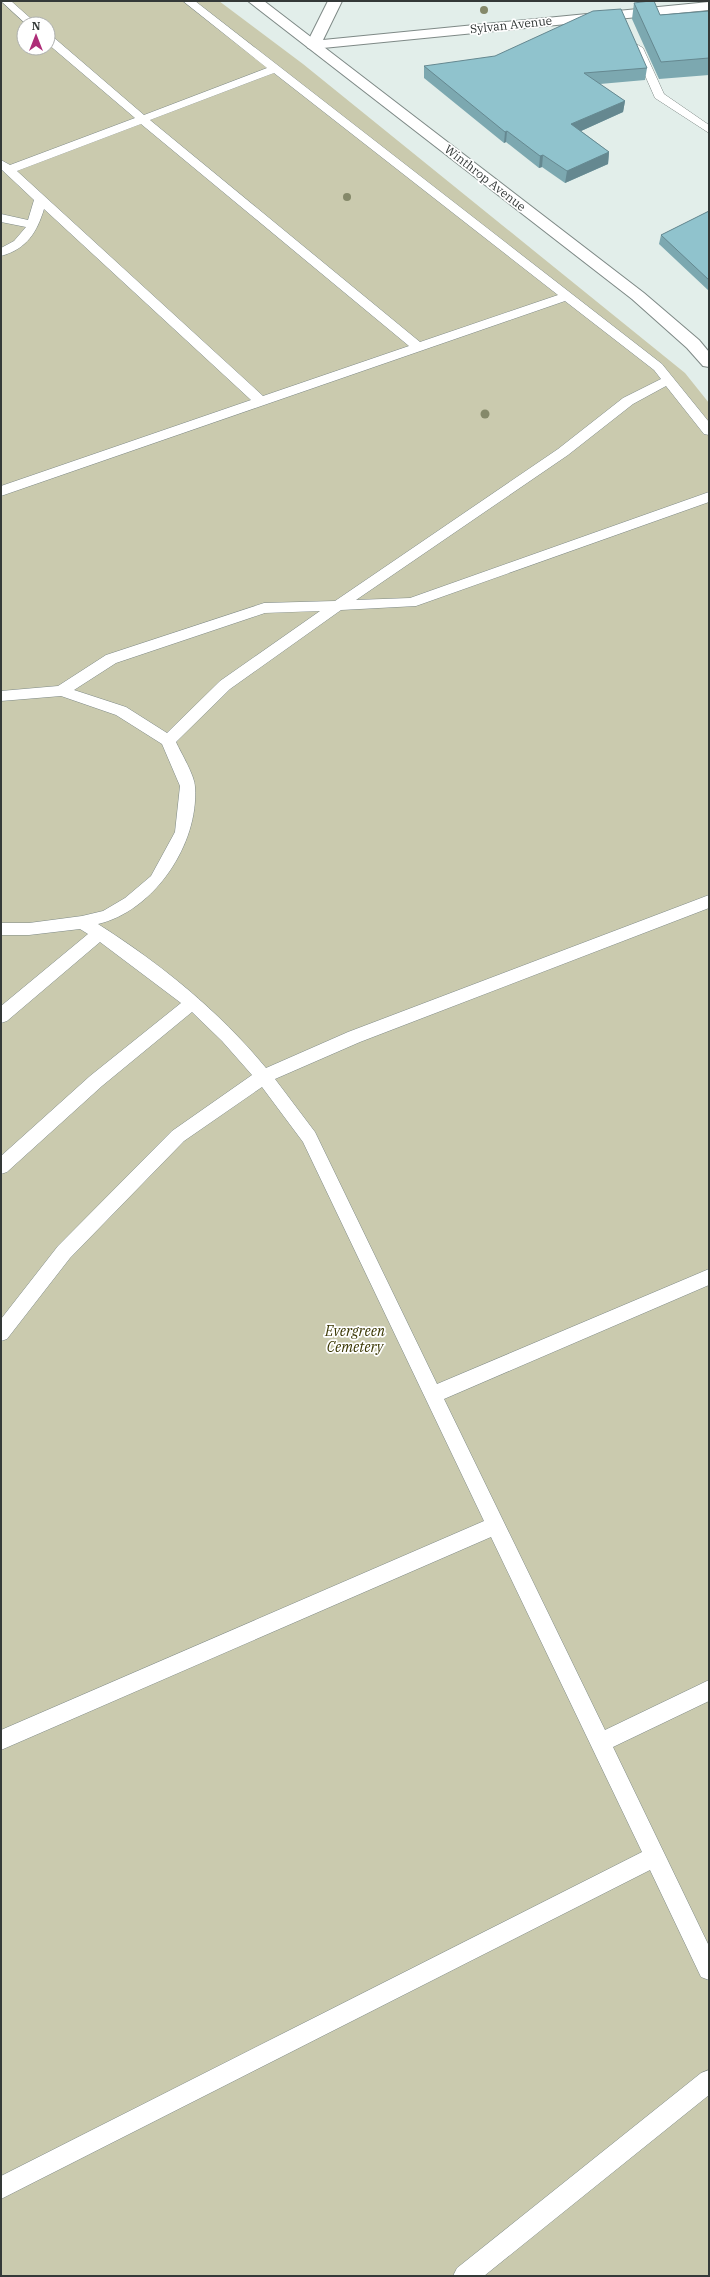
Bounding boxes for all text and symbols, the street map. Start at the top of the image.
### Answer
street label: Sylvan Avenue [469,13,553,36]
north arrow [16,16,56,56]
text: N [32,19,41,33]
street label: Winthrop Avenue [442,141,529,214]
park label: Evergreen Cemetery [324,1322,385,1356]

